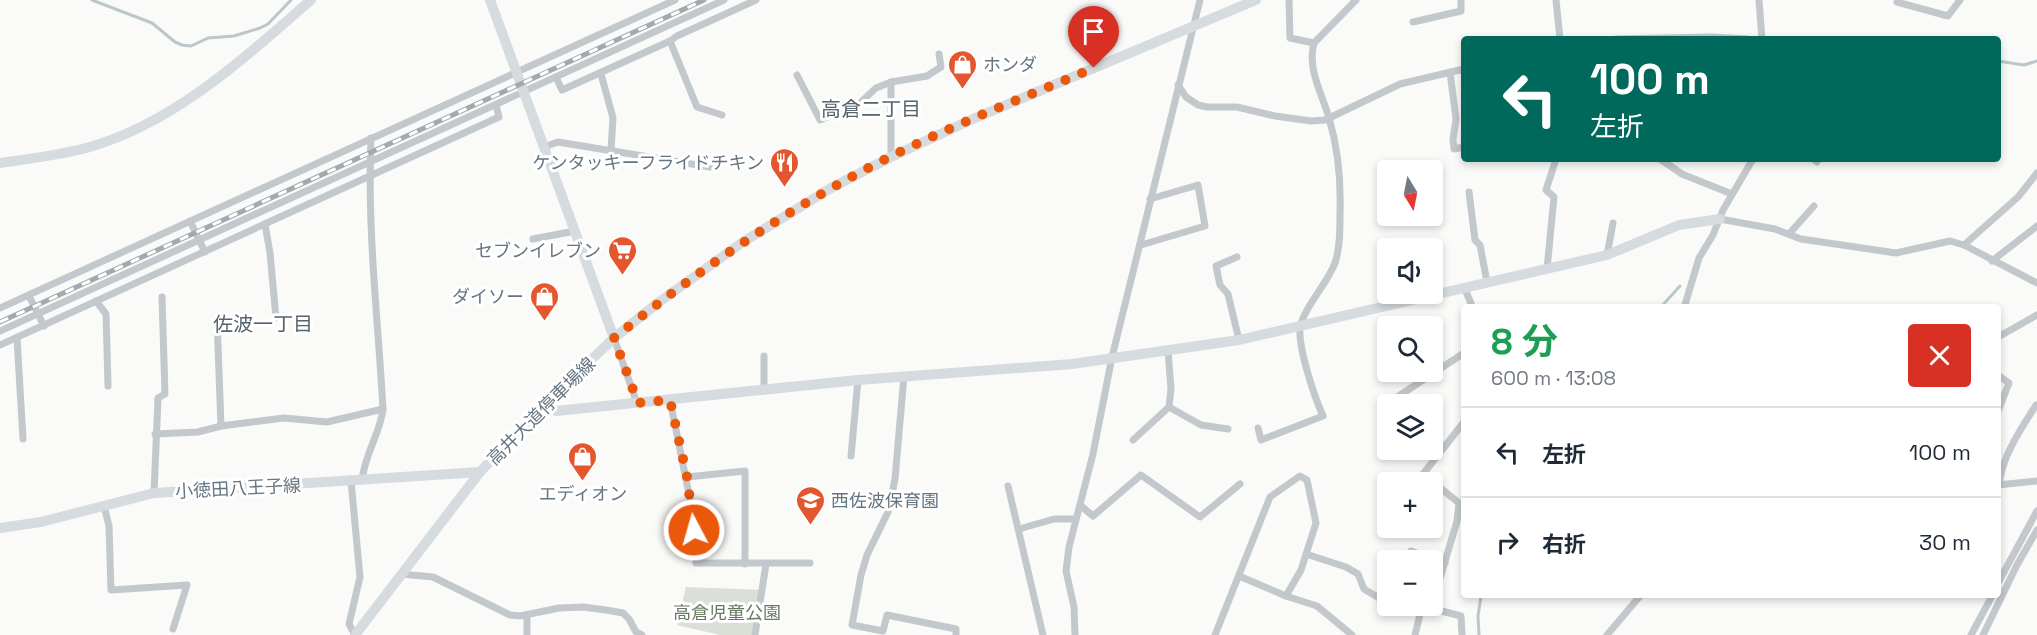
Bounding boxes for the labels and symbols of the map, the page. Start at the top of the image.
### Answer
pin [1068,6,1119,68]
shop icon: ホンダ [946,48,978,90]
place label: ホンダ [983,53,1037,76]
district label: 高倉二丁目 [821,96,921,122]
restaurant icon: ケンタッキーフライドチキン [769,146,801,188]
place label: ケンタッキーフライドチキン [532,151,764,174]
north arrow [1377,160,1443,226]
supermarket icon: セブンイレブン [606,234,638,276]
place label: セブンイレブン [475,239,601,262]
shop icon: ダイソー [529,280,561,322]
place label: ダイソー [452,285,524,308]
district label: 佐波一丁目 [213,311,313,337]
street label: 高井大道停車場線 [482,352,600,470]
shop icon: エディオン [567,440,599,482]
street label: 小徳田八王子線 [174,473,302,503]
place label: エディオン [539,482,627,505]
school or university icon: 西佐波保育園 [794,484,826,526]
place label: 西佐波保育園 [831,489,939,512]
position arrow [662,498,726,562]
park label: 高倉児童公園 [673,601,781,624]

